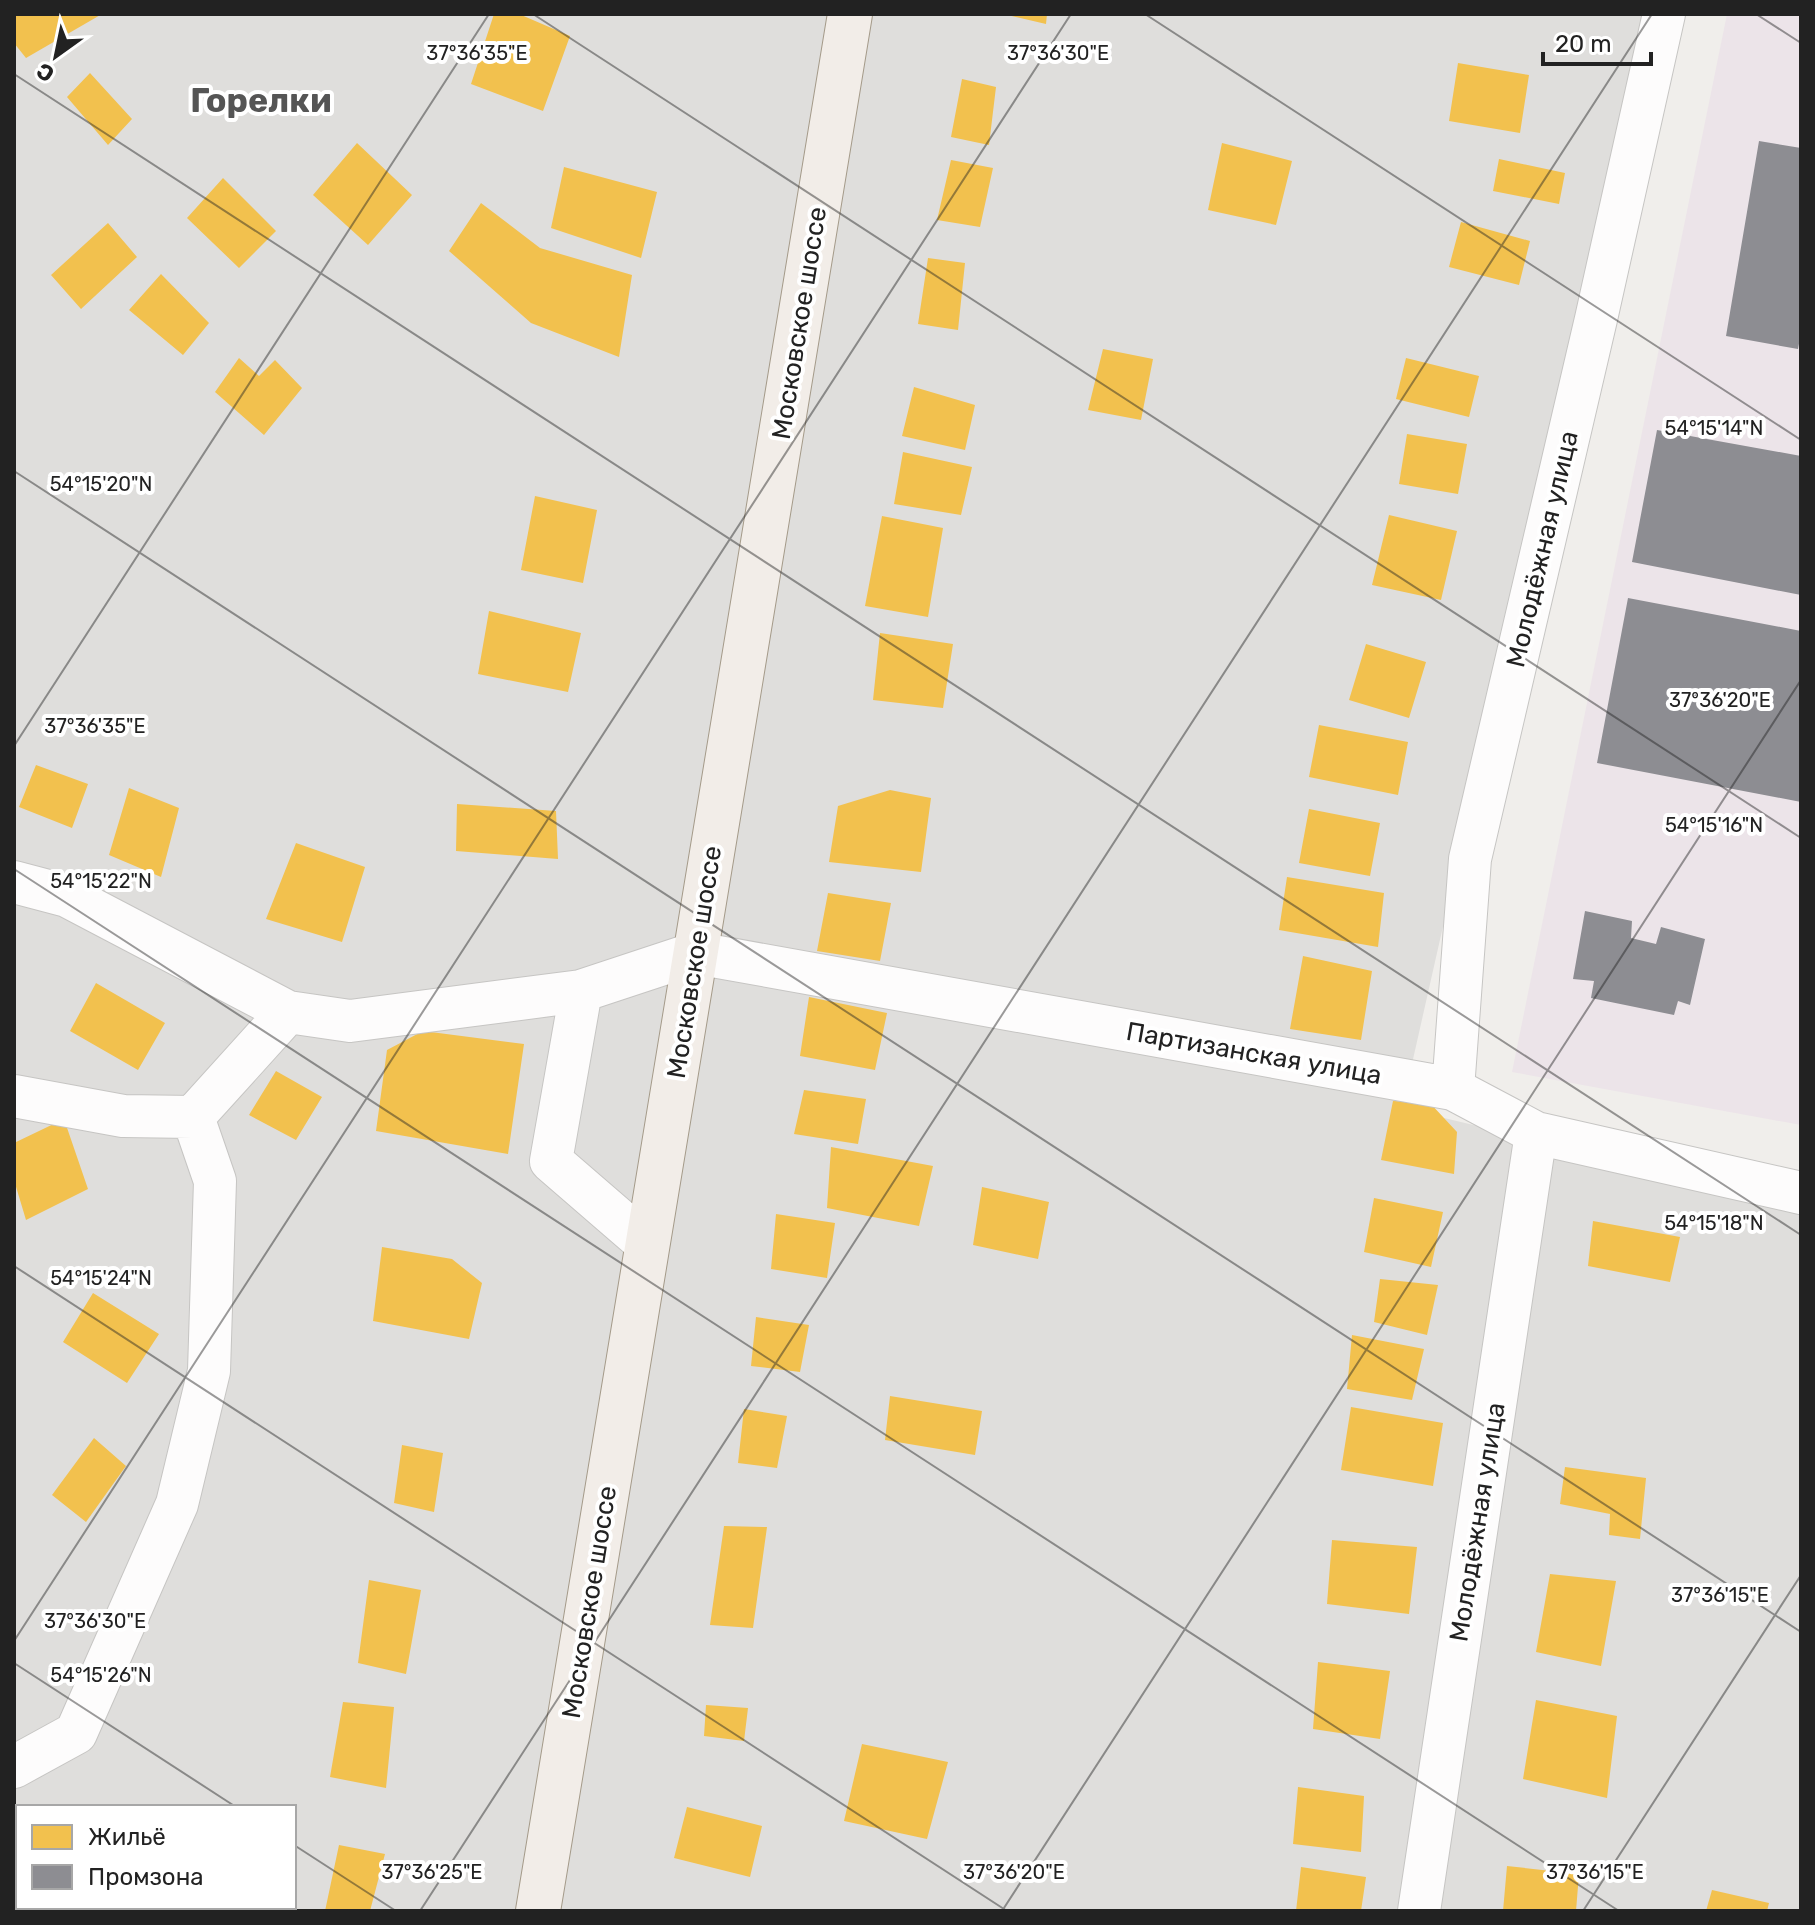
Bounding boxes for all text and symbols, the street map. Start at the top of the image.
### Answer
north arrow [16,16,96,96]
scale bar [1543,16,1651,66]
text: 20 m [1555,30,1612,58]
text: 37°36'35"E [426,41,528,65]
text: 37°36'30"E [1007,41,1109,65]
text: С [32,57,59,88]
district label: Горелки [190,80,332,121]
street label: Московское шоссе [766,205,833,442]
text: 54°15'14"N [1665,416,1763,440]
street label: Молодёжная улица [1500,428,1585,670]
text: 54°15'20"N [50,472,152,496]
text: 37°36'20"E [1669,688,1771,712]
text: 37°36'35"E [44,714,146,738]
text: 54°15'16"N [1665,813,1763,837]
street label: Московское шоссе [661,844,728,1081]
text: 54°15'22"N [50,869,152,893]
street label: Партизанская улица [1124,1016,1384,1091]
text: 54°15'18"N [1664,1211,1764,1235]
text: 54°15'24"N [50,1266,152,1290]
street label: Молодёжная улица [1443,1400,1512,1644]
street label: Московское шоссе [556,1484,623,1721]
text: 37°36'15"E [1671,1583,1769,1607]
text: 37°36'30"E [44,1609,146,1633]
text: 54°15'26"N [50,1663,152,1687]
legend [16,1805,296,1909]
text: Жильё [88,1823,166,1851]
text: 37°36'25"E [382,1860,482,1884]
text: 37°36'20"E [963,1860,1065,1884]
text: 37°36'15"E [1546,1860,1644,1884]
text: Промзона [88,1863,204,1891]

